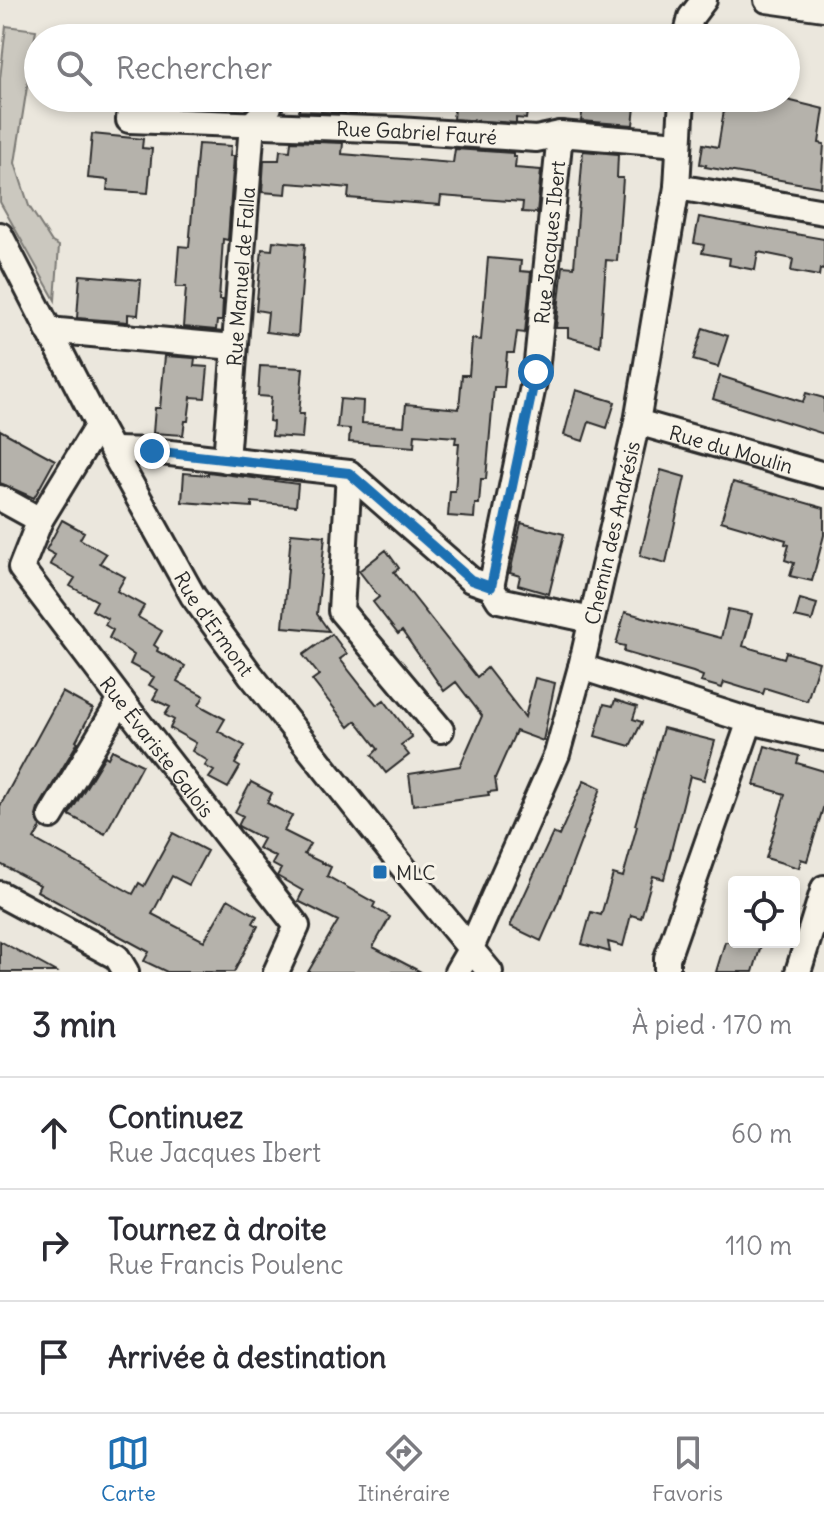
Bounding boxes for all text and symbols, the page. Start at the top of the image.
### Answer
search box [24,24,800,112]
icon: search [52,46,96,90]
text: Rechercher [116,49,272,87]
street label: Rue Gabriel Fauré [336,115,498,149]
street label: Rue Jacques Ibert [528,159,570,325]
street label: Rue Manuel de Falla [221,186,260,367]
route start [518,354,554,390]
street label: Rue du Moulin [667,419,796,478]
route end [134,433,170,469]
street label: Chemin des Andrésis [579,439,645,627]
street label: Rue d'Ermont [169,567,260,681]
street label: Rue Évariste Galois [95,671,220,822]
place label: MLC [396,860,436,885]
marker: MLC [371,863,389,881]
map controls [728,876,800,948]
button: locate [728,876,800,948]
text: 3 min [32,1003,117,1046]
text: À pied · 170 m [632,1008,792,1041]
text: Continuez [108,1098,243,1136]
icon: ahead [32,1111,76,1155]
text: 60 m [731,1117,792,1150]
text: Rue Jacques Ibert [108,1136,321,1169]
text: Tournez à droite [108,1210,327,1248]
icon: right [32,1223,76,1267]
text: 110 m [725,1229,792,1262]
text: Rue Francis Poulenc [108,1248,344,1281]
icon: arrive [32,1335,76,1379]
text: Arrivée à destination [108,1338,386,1376]
tab: Carte [101,1431,156,1507]
tab: Itinéraire [358,1431,450,1507]
tab: Favoris [652,1431,723,1507]

